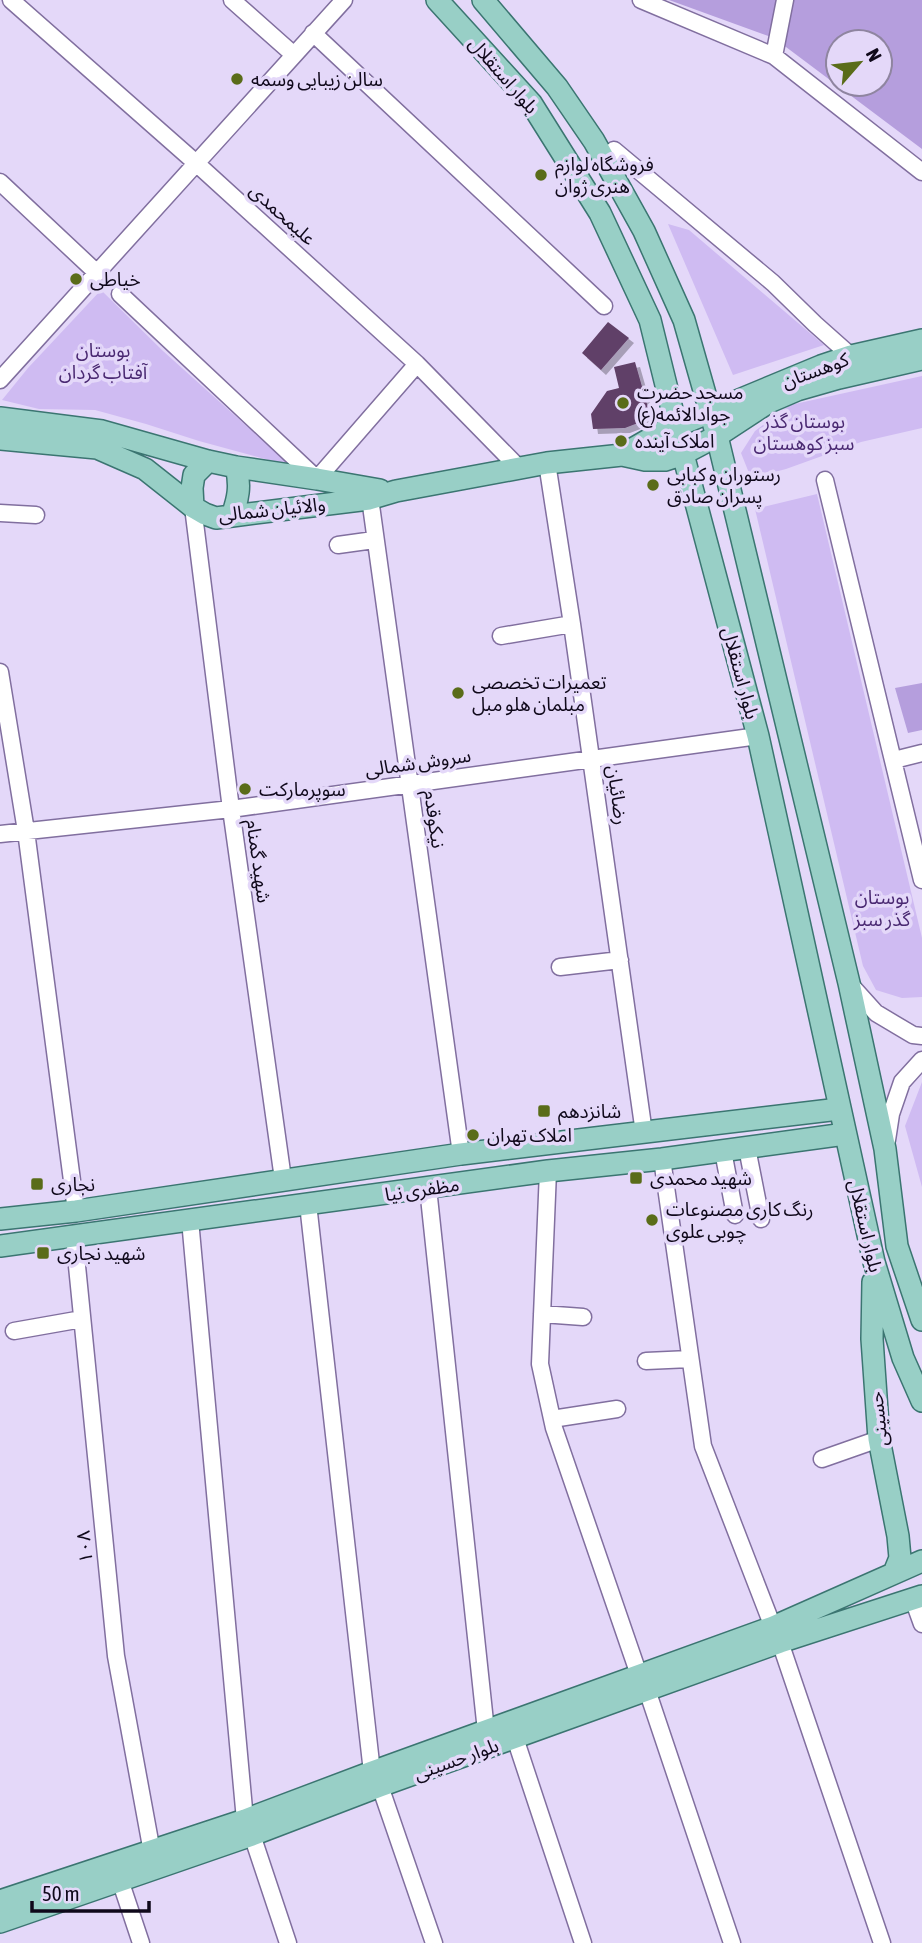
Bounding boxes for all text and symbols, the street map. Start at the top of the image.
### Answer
north arrow [824,28,894,98]
street label: بلوار استقلال [464,32,543,118]
text: N [862,45,886,65]
place label: سالن زیبایی وسمه [251,68,383,91]
marker: سالن زیبایی وسمه [229,71,245,87]
place label: فروشگاه لوازم هنری ژوان [555,153,654,198]
marker: فروشگاه لوازم هنری ژوان [533,167,549,183]
street label: علیمحمدی [245,179,320,249]
place label: خیاطی [90,268,141,291]
marker: خیاطی [68,271,84,287]
park label: بوستان آفتاب گردان [59,339,149,384]
street label: کوهستان [779,347,853,393]
place label: مسجد حضرت جوادالائمه(ع) [637,381,744,428]
marker: مسجد حضرت جوادالائمه(ع) [615,395,631,411]
park label: بوستان گذر سبز کوهستان [753,410,855,455]
place label: املاک آینده [635,430,715,452]
marker: املاک آینده [613,433,629,449]
place label: رستوران و کبابی پسران صادق [667,463,781,509]
marker: رستوران و کبابی پسران صادق [645,477,661,493]
street label: والائیان شمالی [217,492,327,527]
street label: بلوار استقلال [717,625,764,722]
place label: تعمیرات تخصصی مبلمان هلو مبل [472,671,607,716]
marker: تعمیرات تخصصی مبلمان هلو مبل [450,685,466,701]
street label: سروش شمالی [364,744,473,781]
street label: رضائیان [602,764,633,826]
place label: سوپرمارکت [259,778,346,802]
marker: سوپرمارکت [237,781,253,797]
street label: نیکوقدم [416,788,450,850]
street label: شهید گمنام [238,818,276,905]
park label: بوستان گذر سبز [853,886,911,931]
place label: شانزدهم [558,1100,621,1126]
marker: شانزدهم [536,1103,552,1119]
place label: املاک تهران [487,1124,572,1147]
marker: املاک تهران [465,1127,481,1143]
place label: شهید محمدی [650,1167,752,1189]
marker: شهید محمدی [628,1170,644,1186]
place label: نجاری [51,1173,95,1196]
street label: مظفری نیا [383,1173,461,1206]
marker: نجاری [29,1176,45,1192]
street label: بلوار استقلال [844,1178,887,1275]
place label: رنگ کاری مصنوعات چوبی علوی [666,1198,813,1244]
marker: رنگ کاری مصنوعات چوبی علوی [644,1212,660,1228]
place label: شهید نجاری [57,1242,145,1265]
marker: شهید نجاری [35,1245,51,1261]
street label: حسینی [864,1390,893,1447]
street label: ۱۰۸ [71,1530,97,1564]
street label: بلوار حسینی [411,1733,502,1785]
scale bar [32,1870,149,1914]
text: 50 m [42,1881,80,1905]

